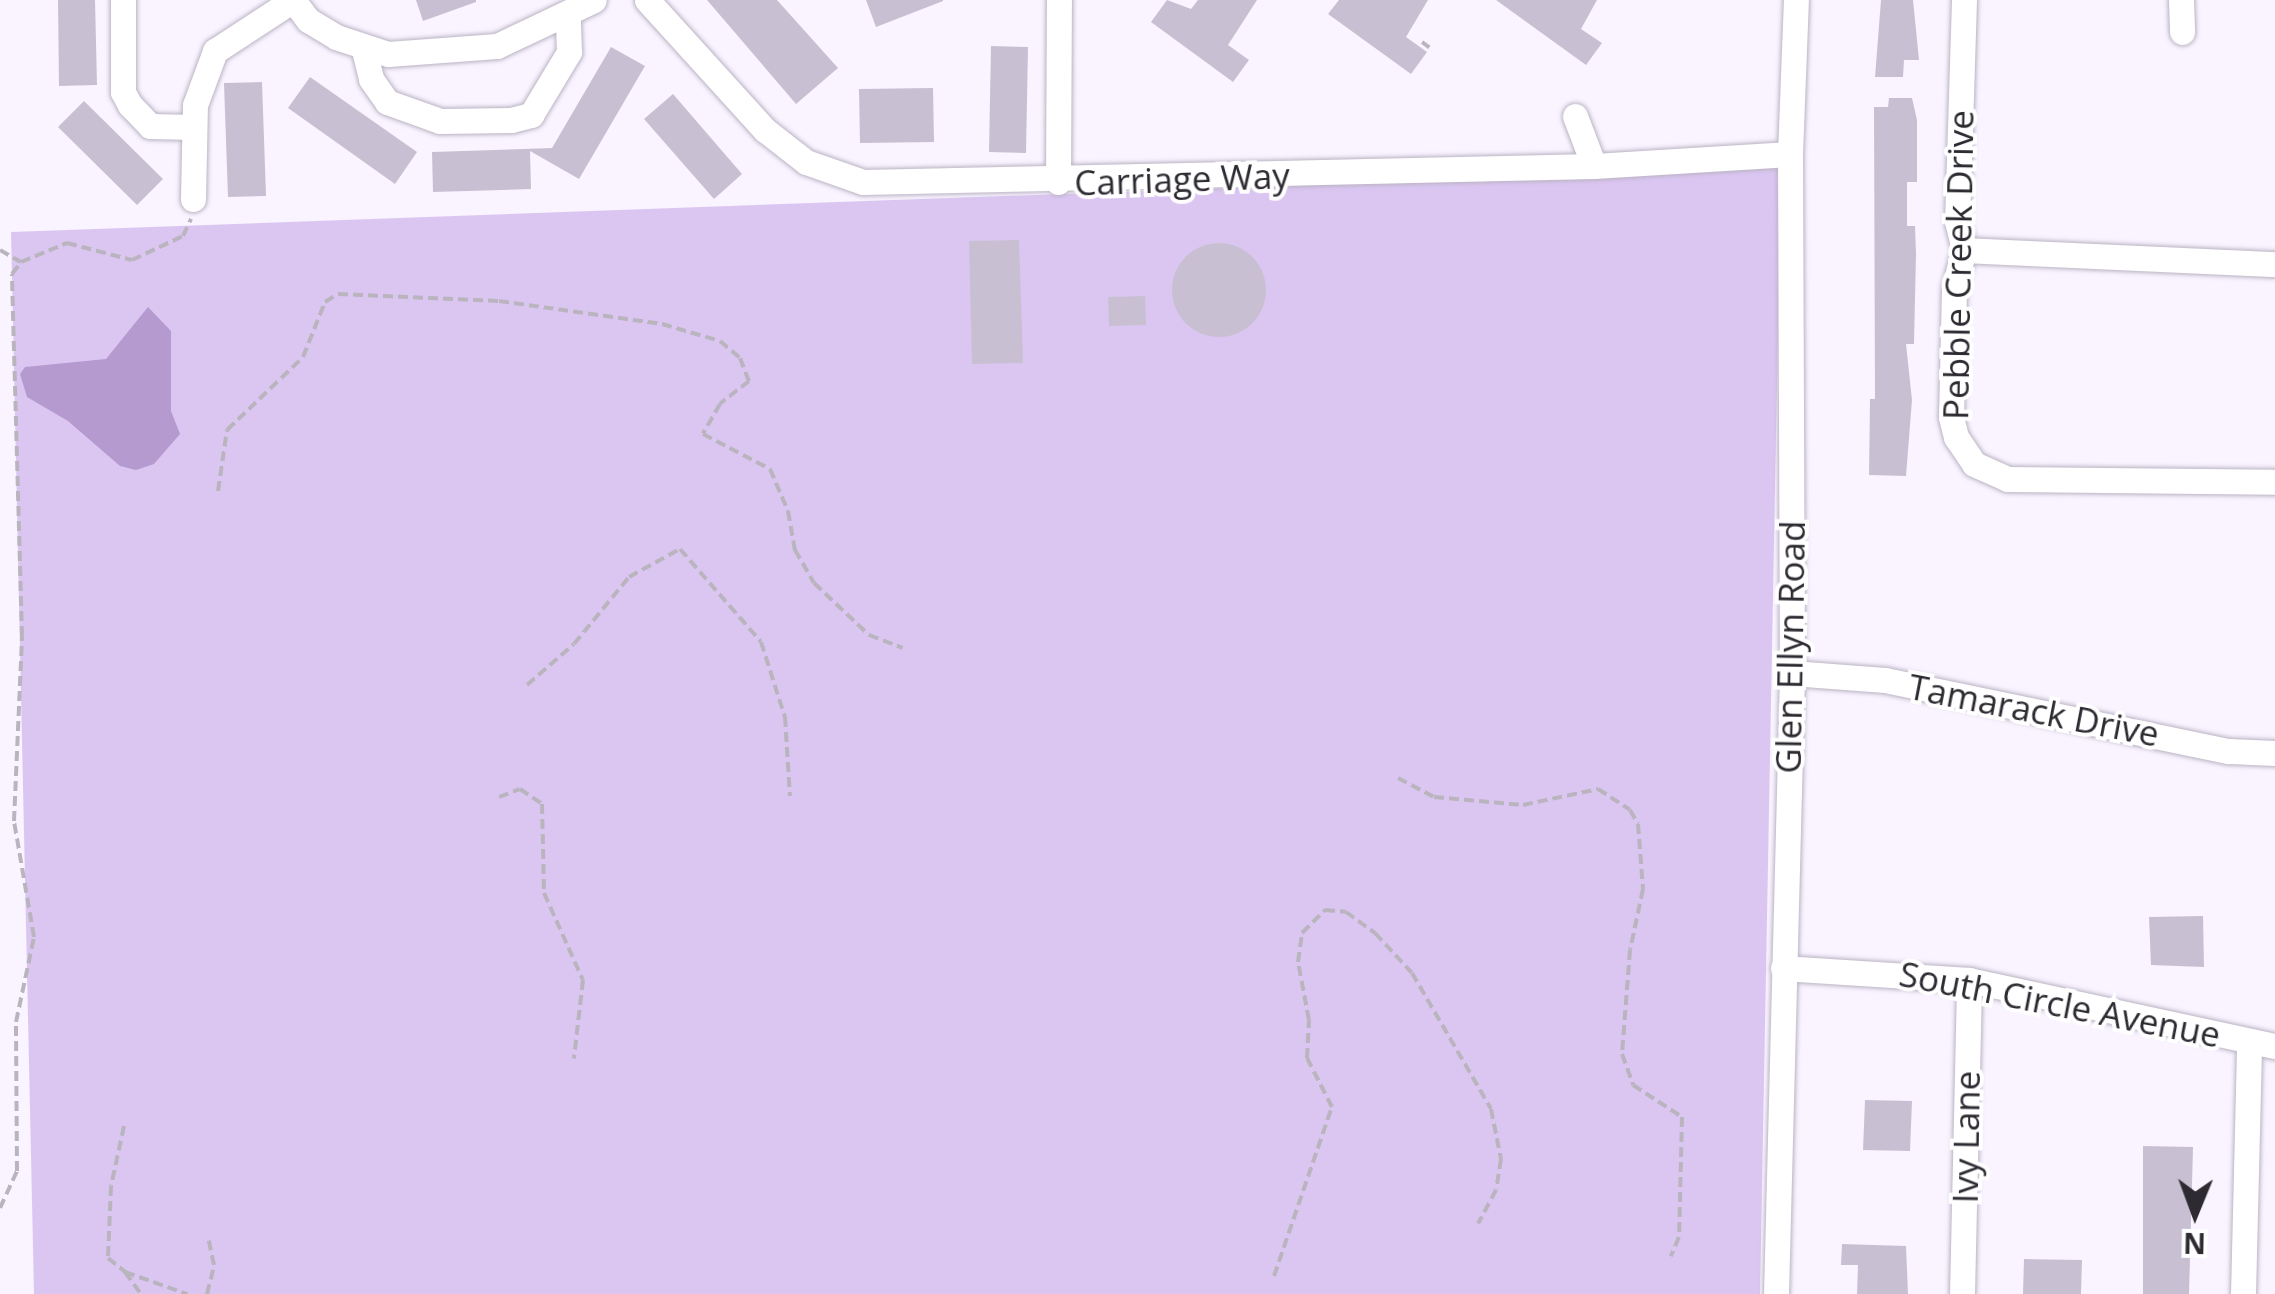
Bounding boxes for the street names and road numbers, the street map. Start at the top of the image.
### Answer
street label: Pebble Creek Drive [1934,110,1982,420]
street label: Carriage Way [1074,154,1290,204]
street label: Glen Ellyn Road [1767,520,1813,774]
street label: Tamarack Drive [1905,665,2163,755]
street label: South Circle Avenue [1896,952,2224,1056]
street label: Ivy Lane [1944,1070,1988,1204]

